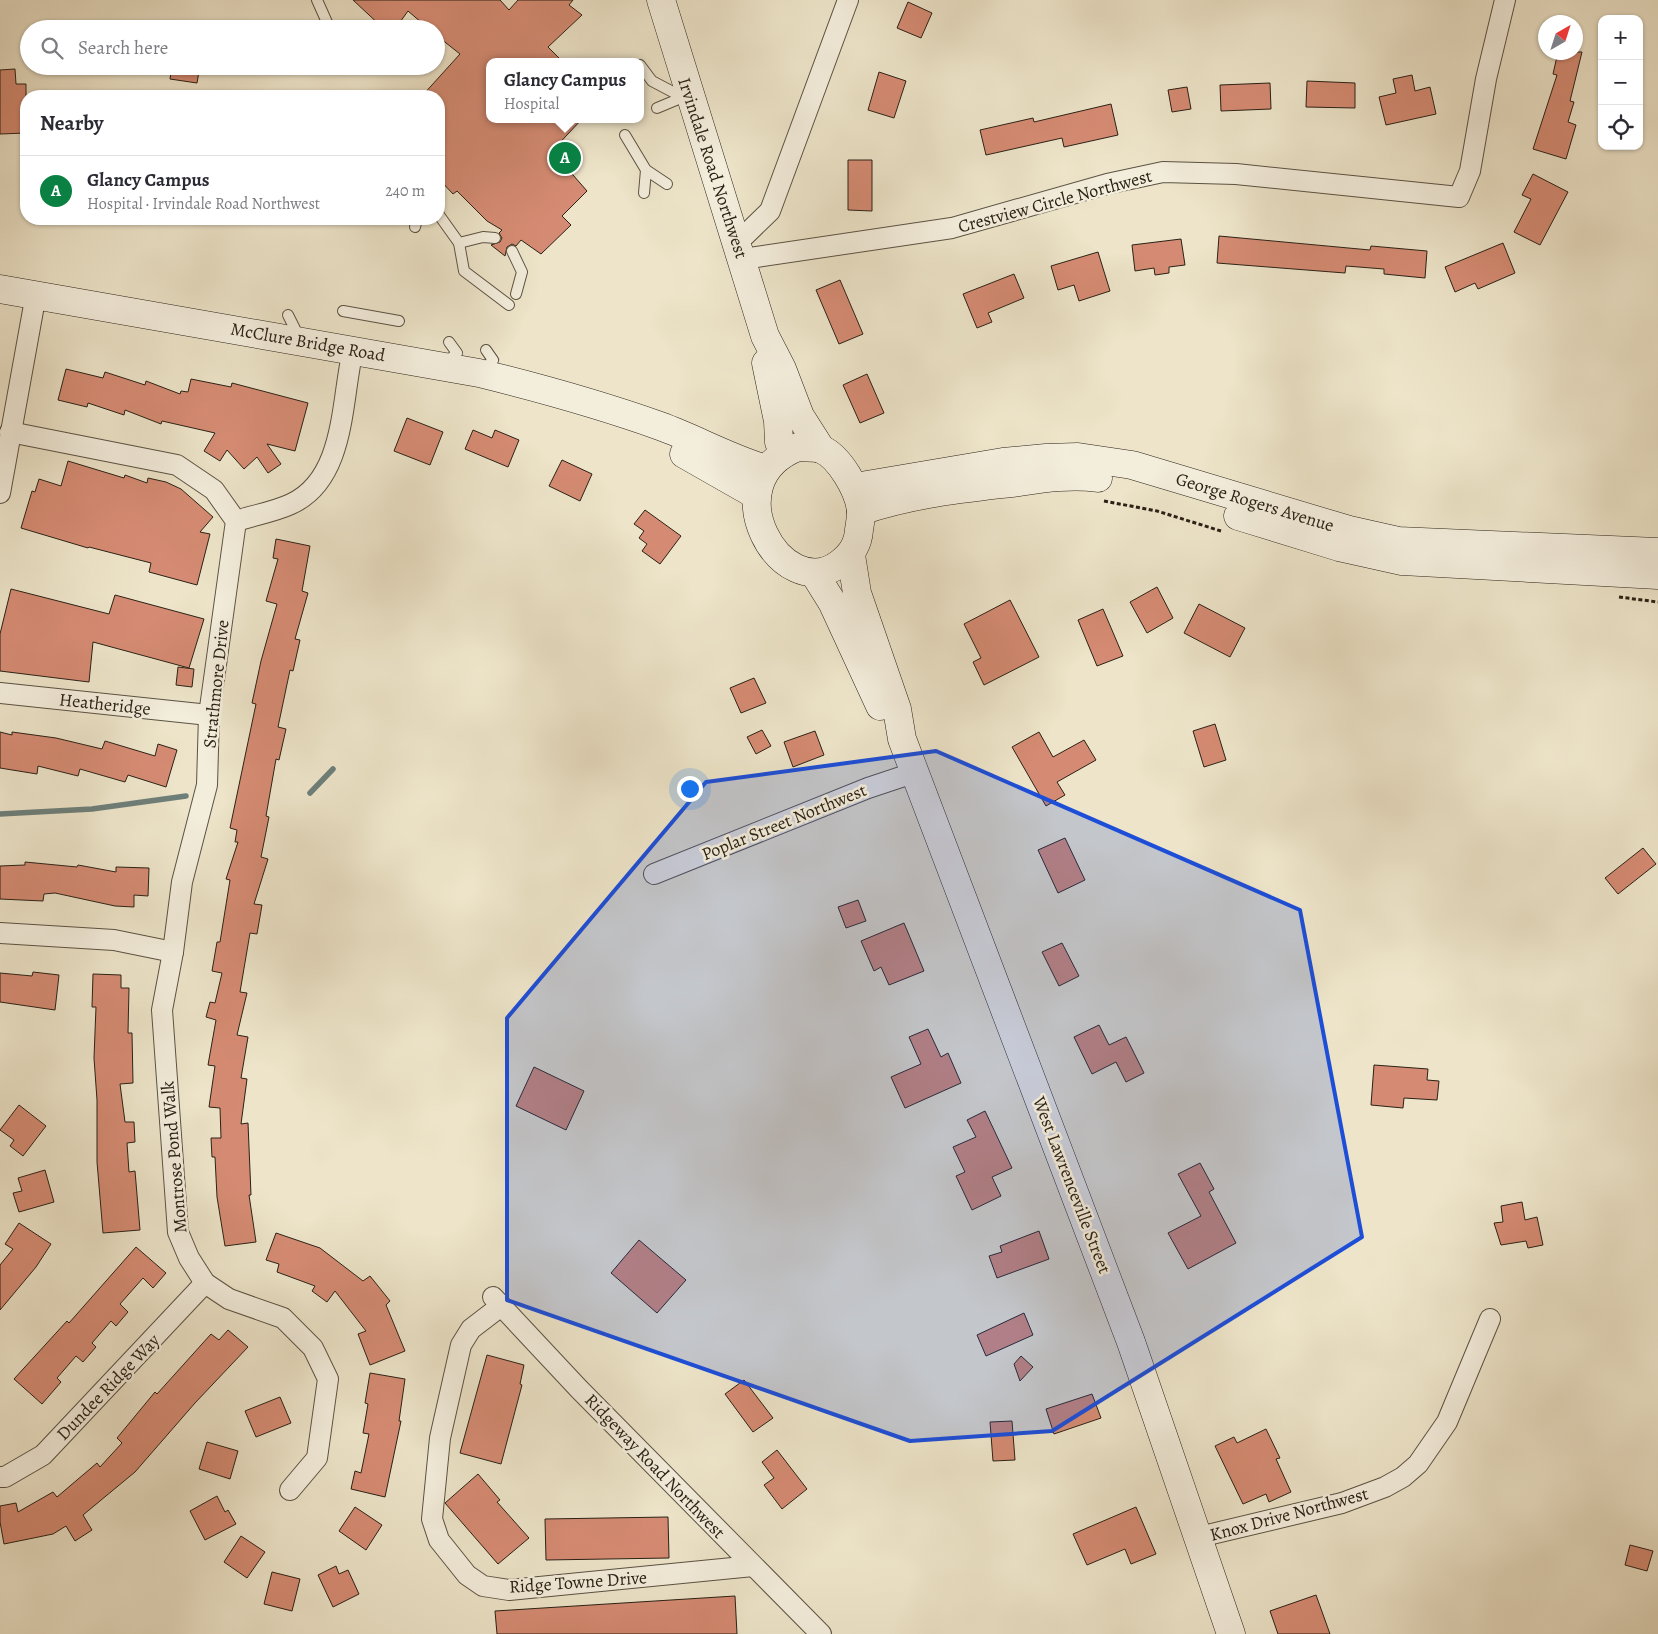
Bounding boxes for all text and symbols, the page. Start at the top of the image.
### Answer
north arrow [1538,15,1583,60]
map controls [1598,15,1643,150]
button: + [1598,15,1643,60]
search box [20,20,445,75]
icon: search [38,34,66,62]
text: Search here [78,35,168,61]
popup [486,58,644,123]
button: − [1598,60,1643,105]
text: Glancy Campus [504,67,626,93]
street label: Irvindale Road Northwest [672,74,754,262]
text: Hospital [504,93,559,115]
button: locate [1598,105,1643,150]
text: Nearby [40,109,103,137]
pin: A [549,139,581,177]
street label: Crestview Circle Northwest [955,164,1155,238]
text: Glancy Campus [87,167,210,193]
text: A [51,180,61,202]
text: 240 m [385,180,425,202]
text: Hospital · Irvindale Road Northwest [87,193,320,215]
street label: McClure Bridge Road [229,317,388,367]
street label: George Rogers Avenue [1173,467,1337,537]
street label: Strathmore Drive [197,619,235,749]
street label: Heatheridge [58,687,152,721]
your location [677,776,703,802]
street label: Poplar Street Northwest [698,778,870,866]
street label: Montrose Pond Walk [155,1080,193,1234]
street label: West Lawrenceville Street [1027,1092,1117,1277]
street label: Dundee Ridge Way [51,1328,166,1445]
street label: Ridgeway Road Northwest [579,1388,731,1544]
street label: Knox Drive Northwest [1207,1481,1371,1547]
street label: Ridge Towne Drive [508,1565,648,1599]

